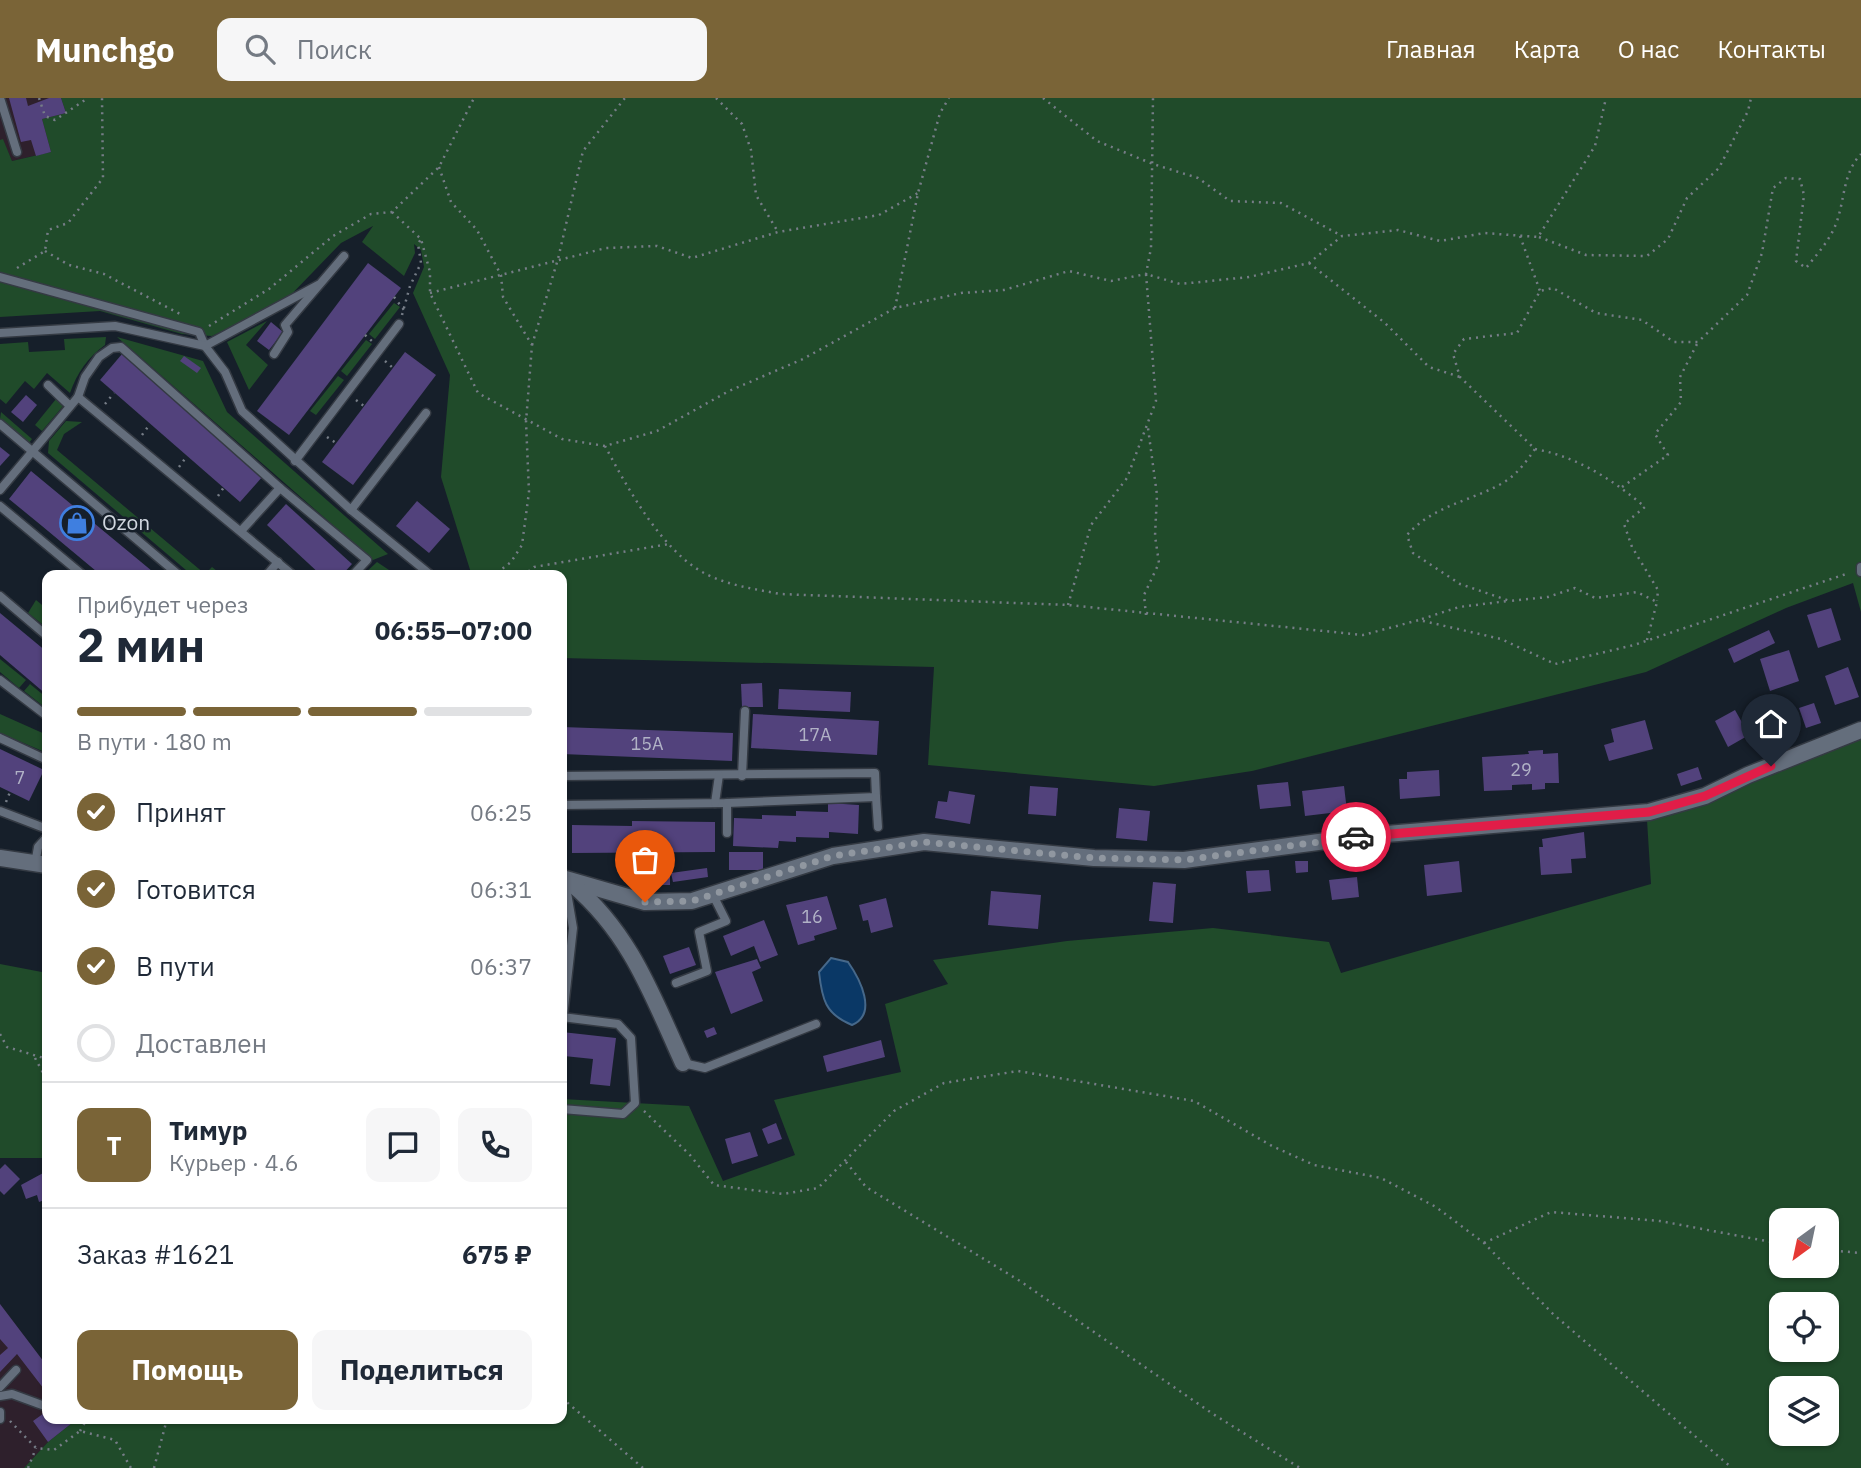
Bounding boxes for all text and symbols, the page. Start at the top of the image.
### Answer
search box [217,18,707,81]
text: Munchgo [35,28,175,71]
icon: search [241,30,279,68]
text: Поиск [297,32,372,66]
text: Главная [1386,33,1476,65]
text: Карта [1514,33,1580,65]
text: О нас [1618,33,1679,65]
text: Контакты [1717,33,1826,65]
shop icon: Ozon [58,504,96,542]
place label: Ozon [102,508,150,536]
text: Прибудет через [77,589,249,619]
text: 06:55–07:00 [375,613,532,647]
text: 2 мин [77,615,205,675]
pin [1741,694,1801,766]
icon: home [1752,705,1790,743]
house number: 17А [798,723,832,746]
text: В пути · 180 m [77,726,232,756]
house number: 15А [630,732,664,755]
house number: 29 [1510,758,1532,781]
house number: 7 [15,766,25,789]
icon: check [77,793,115,831]
text: Принят [136,795,226,829]
text: 06:25 [470,797,532,827]
courier [1321,802,1391,872]
icon: car [1337,818,1375,856]
pin [615,830,675,902]
icon: bag [626,841,664,879]
icon: check [77,870,115,908]
text: Готовится [136,872,256,906]
text: 06:31 [470,874,532,904]
house number: 16 [801,905,823,928]
icon: check [77,947,115,985]
text: В пути [136,949,215,983]
text: 06:37 [470,951,532,981]
text: Доставлен [136,1026,267,1060]
button: chat [366,1108,440,1182]
button: phone [458,1108,532,1182]
text: Тимур [169,1113,248,1147]
text: Т [106,1128,122,1162]
text: Курьер · 4.6 [169,1147,299,1177]
north arrow [1769,1208,1839,1278]
map controls [1769,1208,1839,1446]
text: Заказ #1621 [77,1237,234,1271]
text: 675 ₽ [462,1237,532,1271]
button: locate [1769,1292,1839,1362]
button: Помощь [77,1330,298,1410]
button: Поделиться [312,1330,532,1410]
button: layers [1769,1376,1839,1446]

